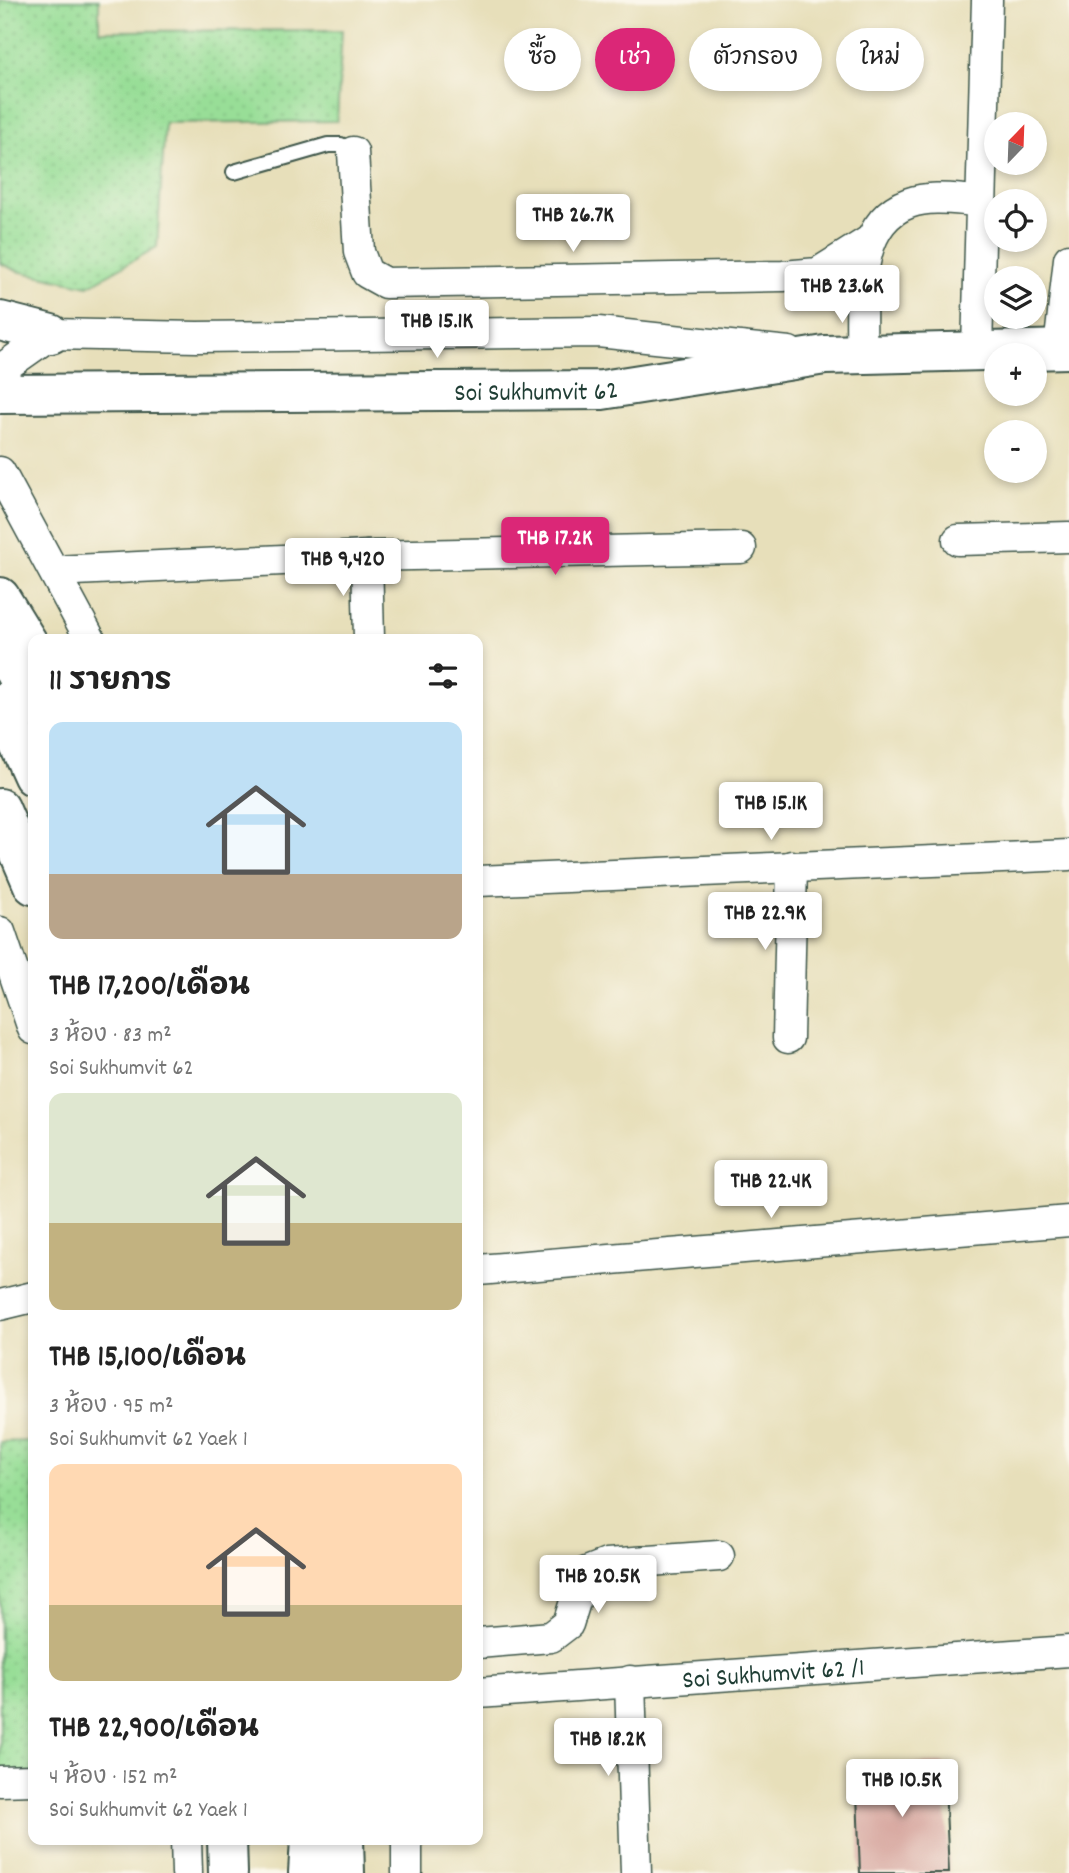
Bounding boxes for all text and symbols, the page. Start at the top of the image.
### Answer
chip: ซื้อ [504,28,581,91]
chip: เช่า [595,28,675,91]
chip: ตัวกรอง [689,28,822,91]
chip: ใหม่ [836,28,924,91]
north arrow [984,112,1046,175]
map controls [984,112,1047,483]
button: locate [984,189,1047,252]
pin: THB 26.7K [493,194,653,254]
text: THB 26.7K [532,200,614,233]
pin: THB 23.6K [762,266,922,325]
button: layers [984,266,1047,329]
text: THB 23.6K [800,271,884,304]
pin: THB 15.1K [357,300,517,360]
text: THB 15.1K [401,306,473,339]
button: + [984,343,1047,406]
street label: Soi Sukhumvit 62 [454,373,621,413]
button: − [984,420,1047,483]
pin: THB 17.2K [475,518,635,577]
text: THB 17.2K [517,523,593,556]
pin: THB 9,420 [263,538,423,598]
text: THB 9,420 [301,544,385,577]
icon: filters [424,657,462,695]
text: 11 รายการ [49,662,171,705]
icon: home [193,767,319,893]
pin: THB 15.1K [691,782,851,842]
text: THB 15.1K [735,788,807,821]
pin: THB 22.9K [685,892,845,952]
text: THB 22.9K [724,898,806,931]
text: THB 17,200/เดือน [49,967,250,1010]
text: 3 ห้อง · 83 m² [49,1020,172,1053]
text: Soi Sukhumvit 62 [49,1053,193,1086]
icon: home [193,1138,319,1264]
pin: THB 22.4K [691,1160,851,1220]
text: THB 22.4K [730,1166,812,1199]
text: THB 15,100/เดือน [49,1338,246,1381]
text: 3 ห้อง · 95 m² [49,1391,173,1424]
text: Soi Sukhumvit 62 Yaek 1 [49,1424,248,1457]
icon: home [193,1509,319,1635]
pin: THB 20.5K [518,1556,678,1615]
text: THB 20.5K [556,1561,640,1594]
street label: Soi Sukhumvit 62 /1 [681,1651,866,1700]
text: THB 22,900/เดือน [49,1709,259,1752]
pin: THB 18.2K [528,1718,688,1778]
text: THB 18.2K [570,1724,646,1757]
pin: THB 10.5K [822,1759,982,1819]
text: 4 ห้อง · 152 m² [49,1762,177,1795]
text: THB 10.5K [862,1765,942,1798]
text: Soi Sukhumvit 62 Yaek 1 [49,1795,248,1828]

